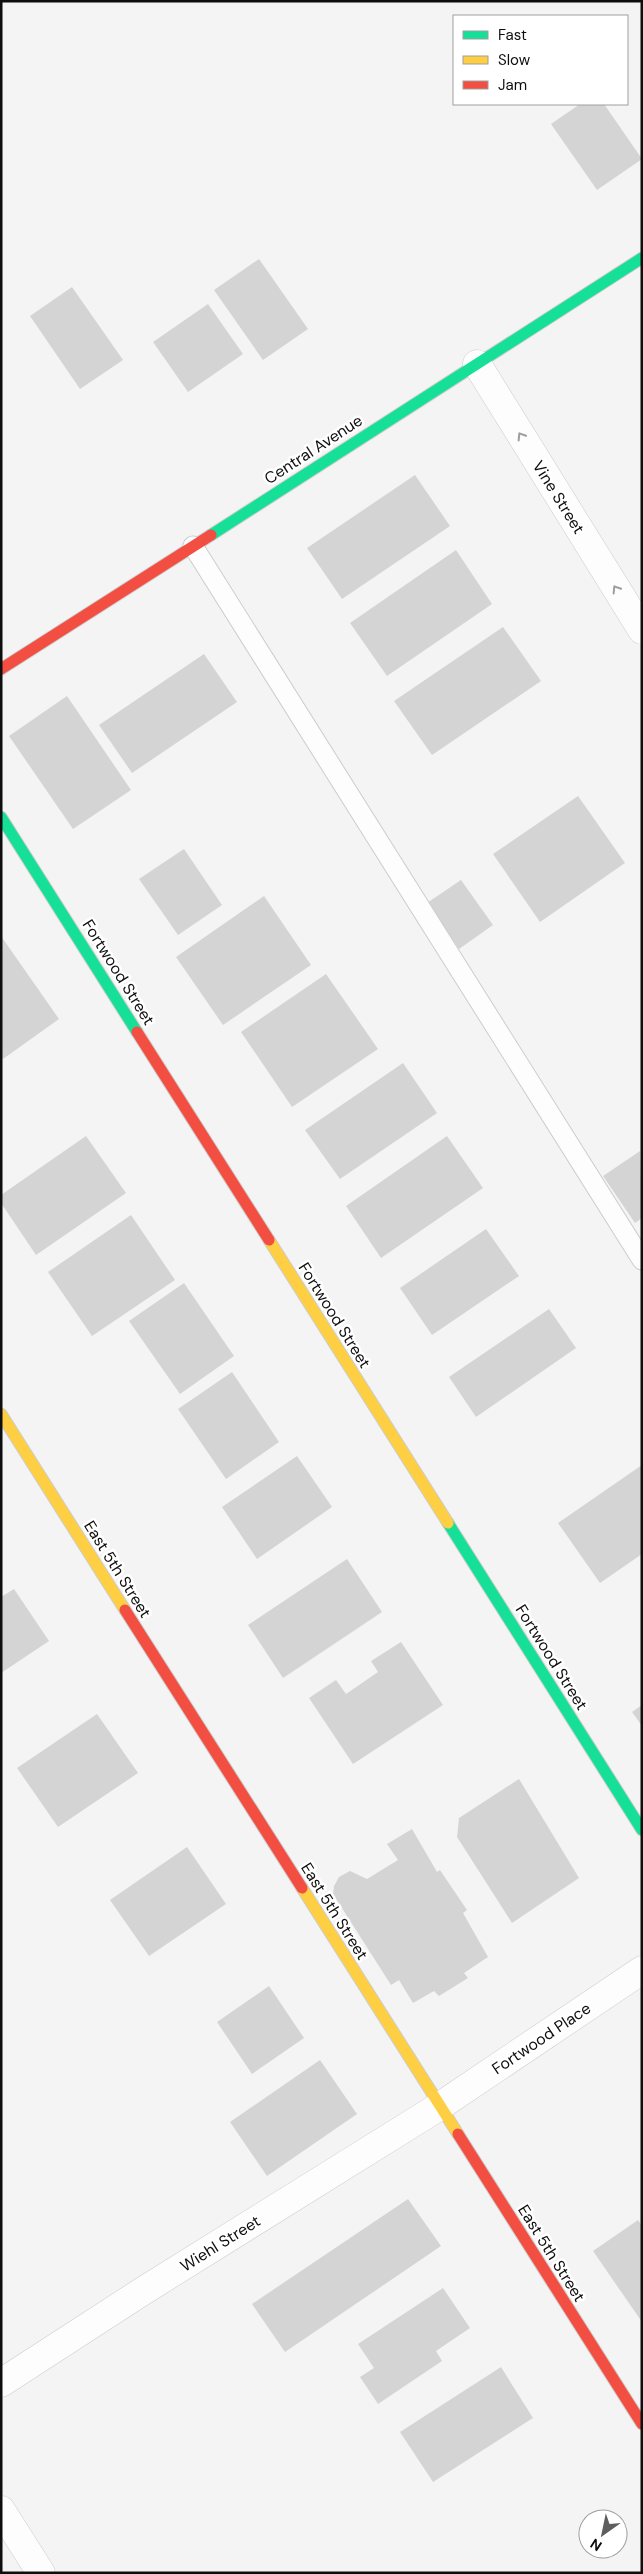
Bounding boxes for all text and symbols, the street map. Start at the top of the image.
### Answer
legend [453,15,628,105]
text: Fast [498,25,527,45]
text: Slow [498,50,531,70]
text: Jam [498,75,527,95]
street label: Central Avenue [260,410,366,489]
one-way arrow [518,432,528,441]
street label: Vine Street [528,457,589,538]
one-way arrow [613,585,622,594]
street label: Fortwood Street [78,916,159,1029]
street label: Fortwood Street [294,1259,375,1372]
street label: East 5th Street [79,1517,156,1622]
street label: Fortwood Street [511,1601,592,1714]
street label: East 5th Street [296,1859,373,1964]
street label: Fortwood Place [488,1998,595,2079]
street label: East 5th Street [513,2201,590,2306]
street label: Wiehl Street [176,2210,264,2276]
north arrow [578,2509,628,2559]
text: N [587,2535,605,2555]

